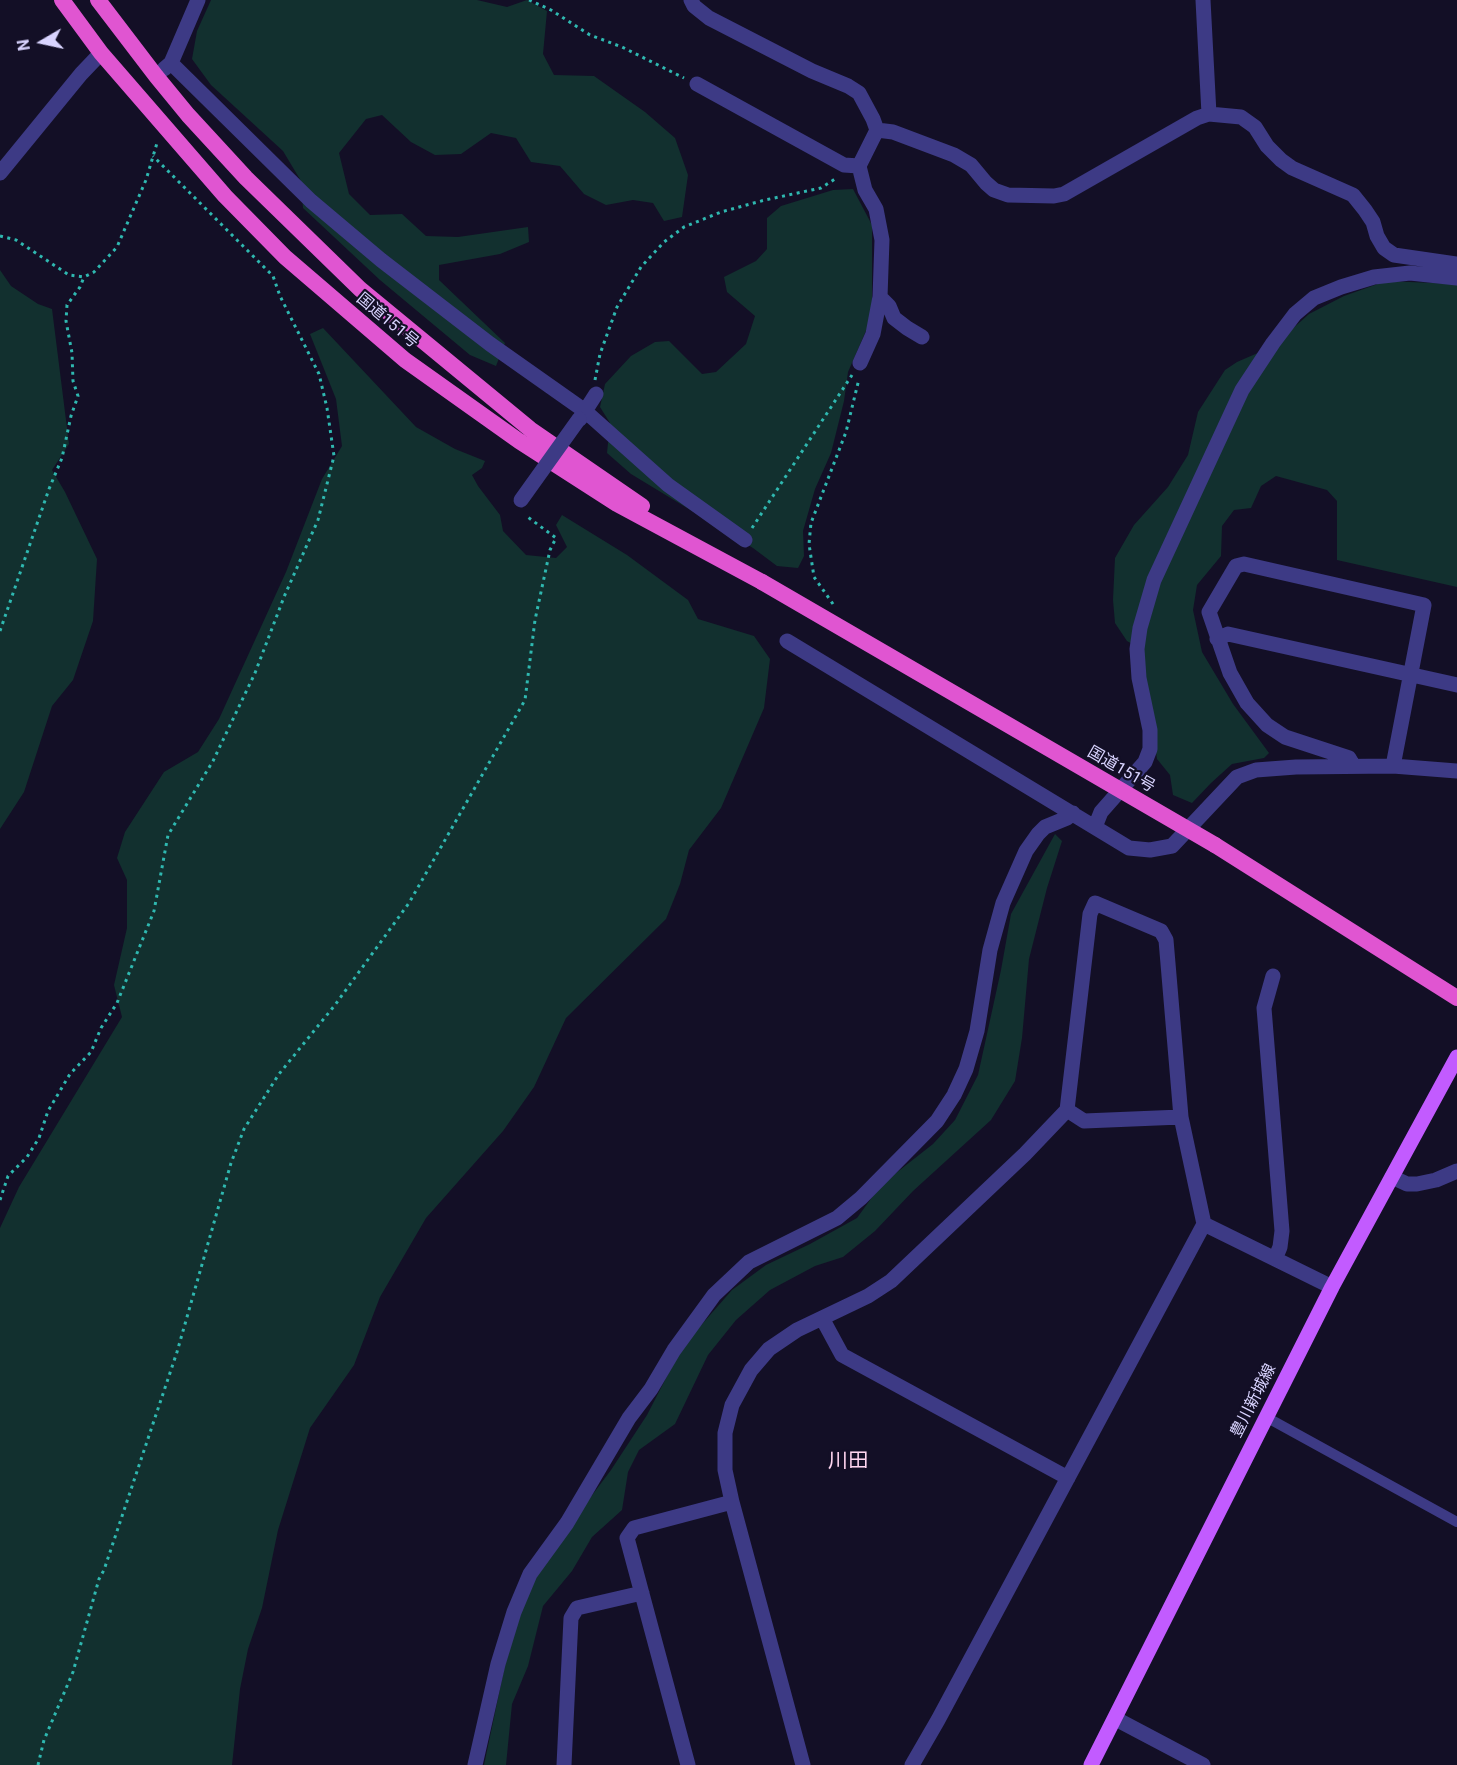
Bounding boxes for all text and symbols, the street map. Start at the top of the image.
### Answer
north arrow [12,12,72,72]
text: N [13,38,34,52]
street label: 国道151号 [352,290,422,352]
street label: 国道151号 [1084,743,1158,797]
street label: 豊川新城線 [1227,1361,1281,1441]
district label: 川田 [828,1450,868,1474]

